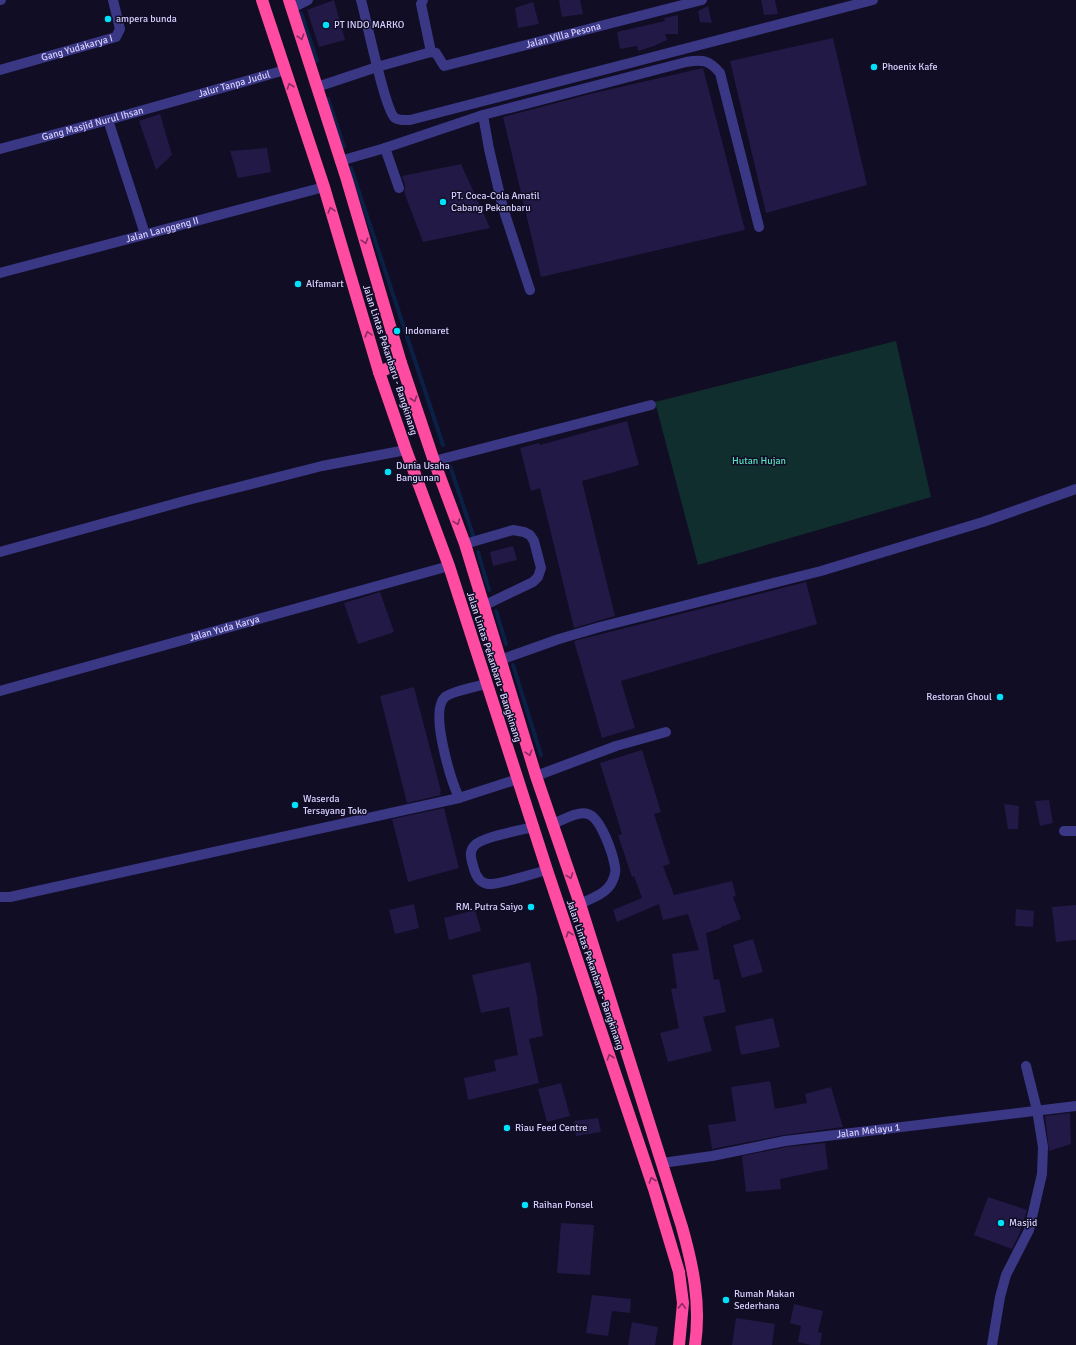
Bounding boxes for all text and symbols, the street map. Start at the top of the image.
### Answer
place label: ampera bunda [116,13,177,25]
marker: ampera bunda [103,14,113,24]
place label: PT INDO MARKO [334,19,405,31]
marker: PT INDO MARKO [321,20,331,30]
street label: Jalan Villa Pesona [524,20,602,51]
street label: Gang Yudakarya I [40,32,114,64]
one-way arrow [296,33,305,40]
place label: Phoenix Kafe [882,61,938,73]
marker: Phoenix Kafe [869,62,879,72]
street label: Jalur Tanpa Judul [197,68,272,100]
one-way arrow [286,83,295,90]
street label: Gang Masjid Nurul Ihsan [40,104,145,144]
place label: PT. Coca-Cola Amatil Cabang Pekanbaru [451,190,540,214]
marker: PT. Coca-Cola Amatil Cabang Pekanbaru [438,197,448,207]
one-way arrow [327,206,336,213]
street label: Jalan Langgeng II [125,214,200,245]
one-way arrow [360,238,369,245]
place label: Alfamart [306,278,344,290]
marker: Alfamart [293,279,303,289]
street label: Jalan Lintas Pekanbaru - Bangkinang [360,283,420,437]
place label: Indomaret [405,325,449,337]
marker: Indomaret [392,326,402,336]
one-way arrow [364,331,373,338]
one-way arrow [409,396,417,403]
park label: Hutan Hujan [732,455,786,467]
place label: Dunia Usaha Bangunan [396,460,450,484]
marker: Dunia Usaha Bangunan [383,467,393,477]
one-way arrow [452,519,460,526]
street label: Jalan Lintas Pekanbaru - Bangkinang [464,590,524,744]
street label: Jalan Yuda Karya [188,613,261,644]
place label: Restoran Ghoul [926,691,992,703]
marker: Restoran Ghoul [995,692,1005,702]
one-way arrow [524,749,533,756]
place label: Waserda Tersayang Toko [303,793,367,817]
marker: Waserda Tersayang Toko [290,800,300,810]
one-way arrow [565,873,574,880]
street label: Jalan Lintas Pekanbaru - Bangkinang [564,899,626,1051]
place label: RM. Putra Saiyo [456,901,523,913]
marker: RM. Putra Saiyo [526,902,536,912]
one-way arrow [565,931,574,938]
one-way arrow [606,1054,615,1061]
street label: Jalan Melayu 1 [836,1121,901,1141]
place label: Riau Feed Centre [515,1122,587,1134]
marker: Riau Feed Centre [502,1123,512,1133]
one-way arrow [648,1177,656,1184]
place label: Raihan Ponsel [533,1199,593,1211]
marker: Raihan Ponsel [520,1200,530,1210]
place label: Masjid [1009,1217,1037,1229]
marker: Masjid [996,1218,1006,1228]
place label: Rumah Makan Sederhana [734,1288,795,1312]
marker: Rumah Makan Sederhana [721,1295,731,1305]
one-way arrow [678,1303,686,1309]

